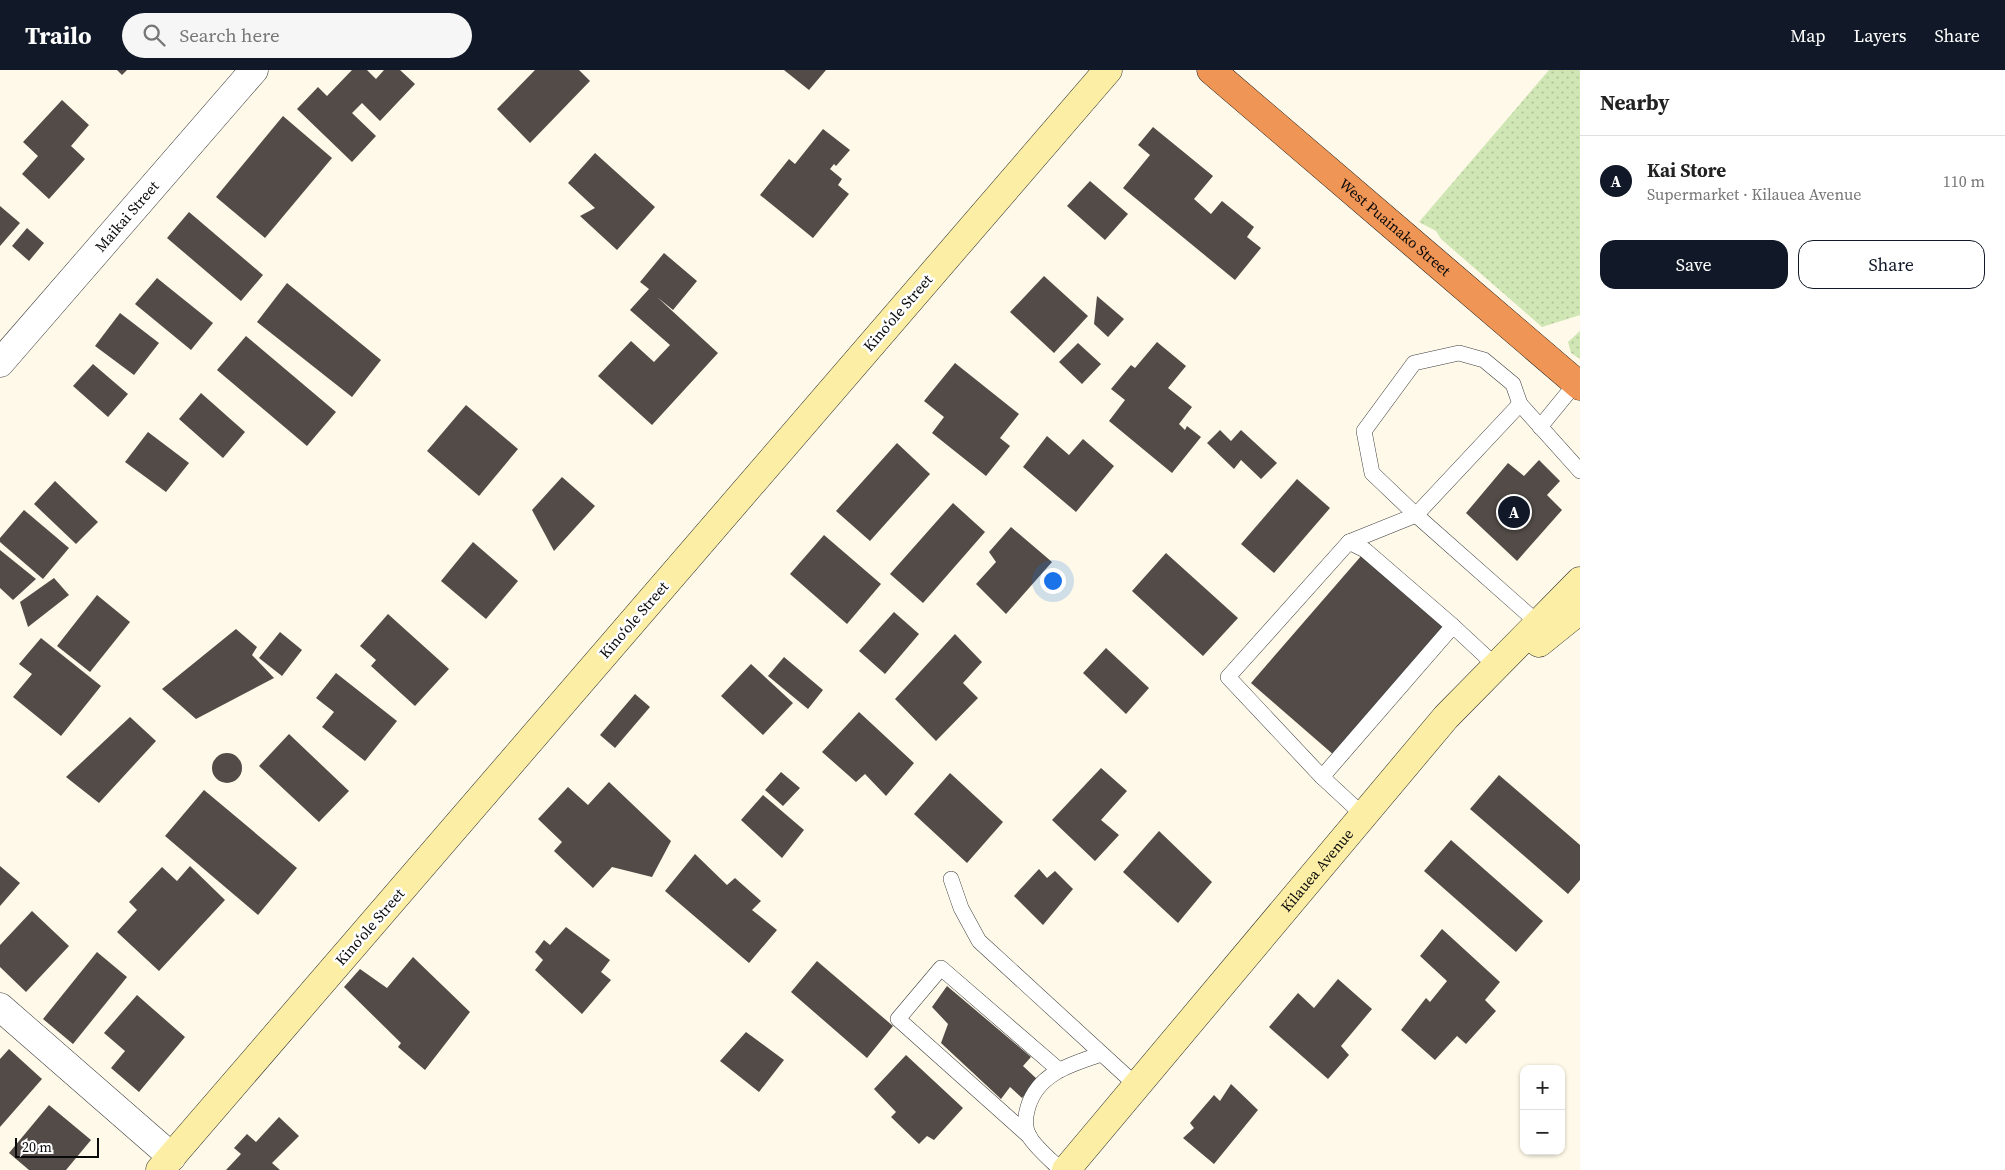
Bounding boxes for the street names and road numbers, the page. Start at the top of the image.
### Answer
street label: West Puainako Street [1335,173,1456,281]
street label: Maikai Street [90,176,164,256]
street label: Kinoʻole Street [858,270,937,356]
street label: Kinoʻole Street [594,577,673,663]
street label: Kilauea Avenue [1276,824,1358,916]
street label: Kinoʻole Street [330,884,409,970]

